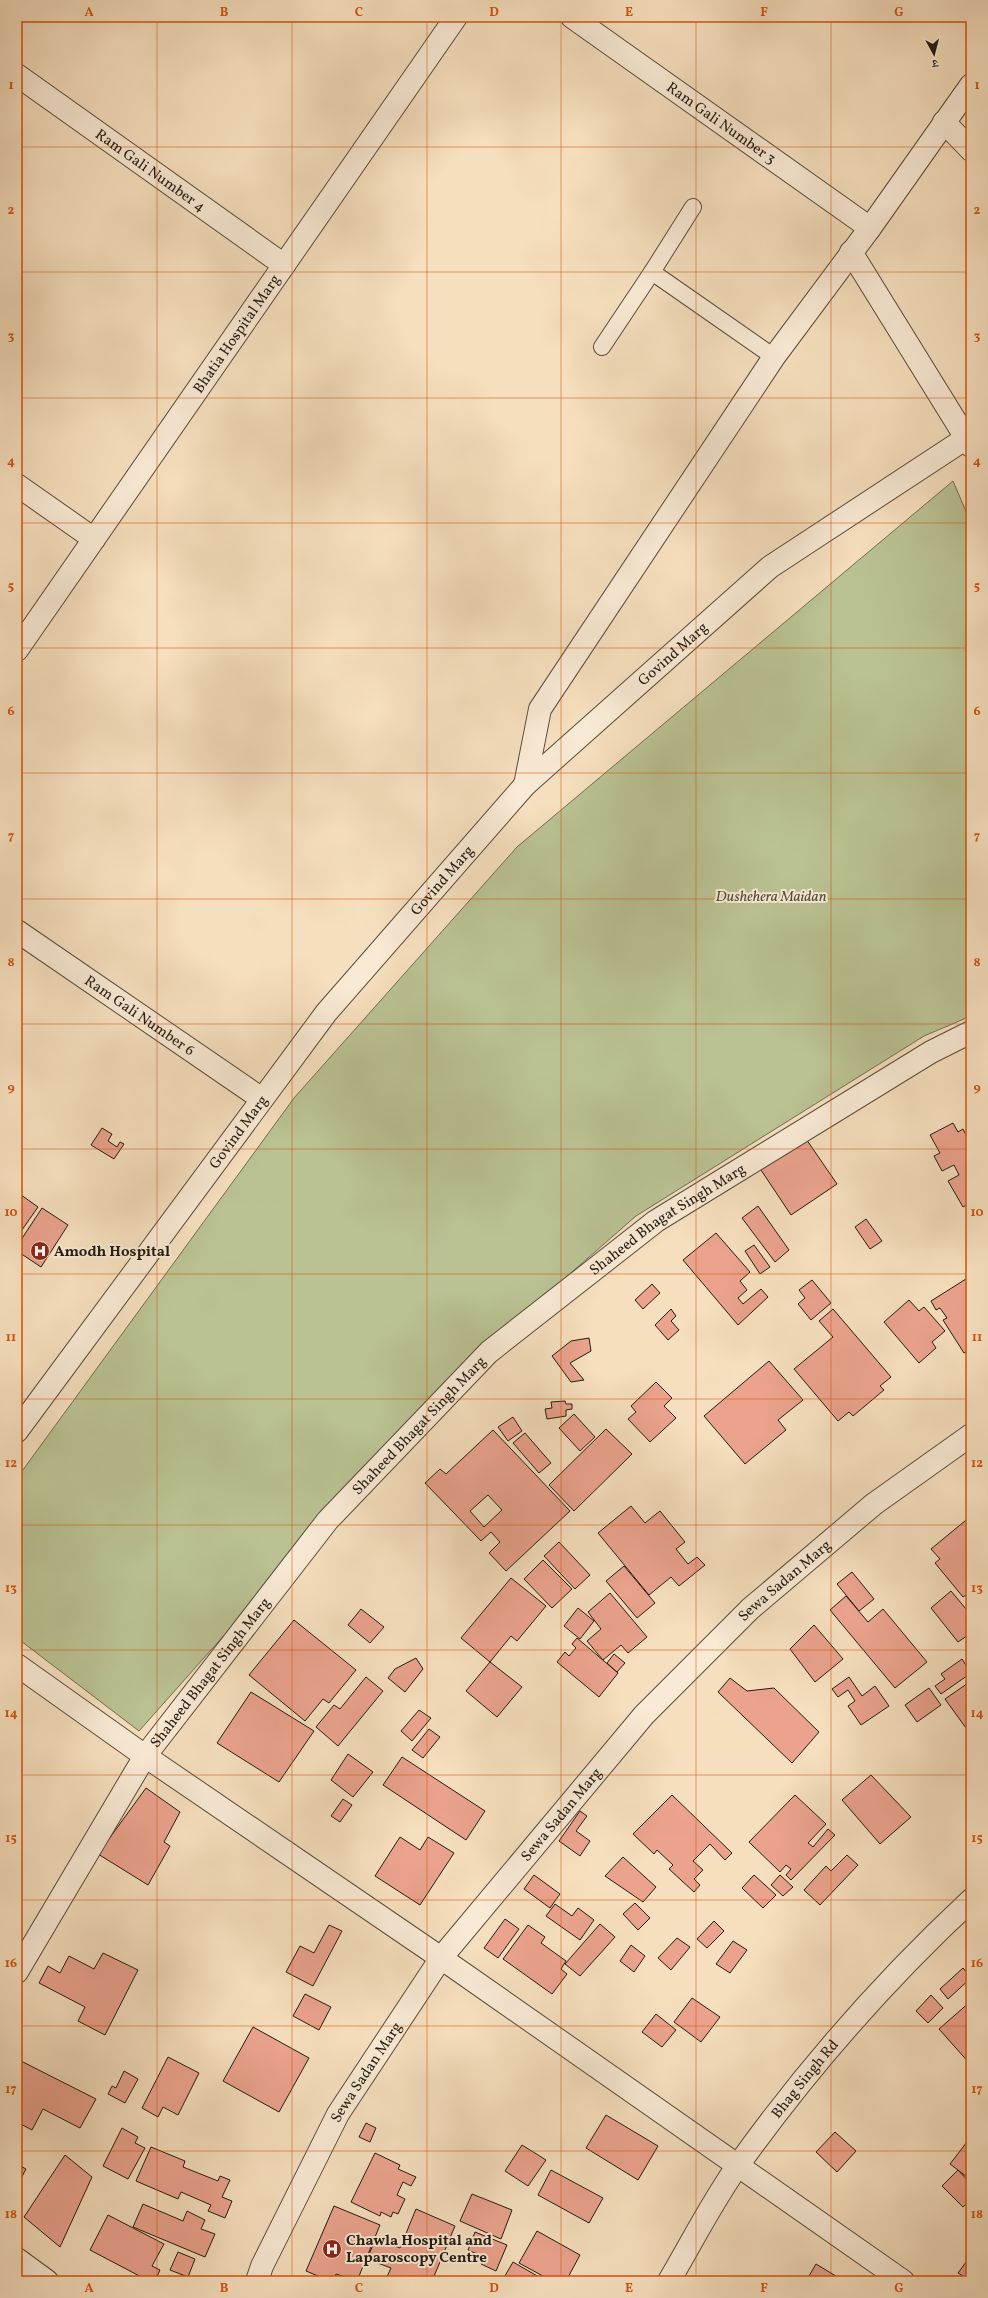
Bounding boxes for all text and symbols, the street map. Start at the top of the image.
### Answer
text: A [84,4,94,22]
text: B [220,4,229,22]
text: C [355,4,363,22]
text: D [489,4,499,22]
text: E [625,4,633,22]
text: F [760,4,768,22]
text: G [894,4,904,22]
north arrow [914,34,954,74]
text: उ [930,55,940,70]
text: 1 [8,77,14,95]
text: 1 [974,77,980,95]
street label: Ram Gali Number 3 [661,78,780,170]
street label: Ram Gali Number 4 [90,125,209,218]
text: 2 [8,202,15,220]
text: 2 [974,202,981,220]
street label: Bhatia Hospital Marg [189,271,286,398]
text: 3 [8,328,15,346]
text: 3 [974,328,981,346]
text: 4 [7,453,15,471]
text: 4 [973,453,981,471]
text: 5 [8,578,14,596]
text: 5 [974,578,980,596]
street label: Govind Marg [634,618,713,692]
text: 6 [7,703,15,721]
text: 6 [973,703,981,721]
text: 7 [8,828,14,846]
text: 7 [974,828,980,846]
street label: Govind Marg [406,841,480,921]
park label: Dushehera Maidan [716,887,827,908]
text: 8 [7,954,15,972]
text: 8 [973,954,981,972]
street label: Ram Gali Number 6 [80,971,198,1062]
text: 9 [7,1079,15,1097]
text: 9 [973,1079,981,1097]
street label: Govind Marg [205,1091,274,1174]
street label: Shaheed Bhagat Singh Marg [586,1159,750,1281]
text: 10 [4,1204,18,1222]
text: 10 [970,1204,984,1222]
hospital icon: Amodh Hospital [29,1240,51,1262]
place label: Amodh Hospital [54,1242,170,1263]
text: 11 [6,1329,16,1347]
text: 11 [972,1329,982,1347]
street label: Shaheed Bhagat Singh Marg [348,1352,492,1500]
text: 12 [5,1455,17,1473]
text: 12 [971,1455,983,1473]
street label: Sewa Sadan Marg [734,1535,837,1627]
text: 13 [5,1580,17,1598]
text: 13 [971,1580,983,1598]
street label: Shaheed Bhagat Singh Marg [146,1593,276,1753]
text: 14 [4,1705,18,1723]
text: 14 [970,1705,984,1723]
street label: Sewa Sadan Marg [517,1764,608,1867]
text: 15 [5,1830,17,1848]
text: 15 [971,1830,983,1848]
text: 16 [5,1955,17,1973]
text: 16 [971,1955,983,1973]
street label: Sewa Sadan Marg [326,2018,408,2127]
street label: Bhag Singh Rd [767,2036,844,2124]
text: 17 [5,2081,17,2099]
text: 17 [971,2081,983,2099]
text: 18 [5,2206,17,2224]
text: 18 [971,2206,983,2224]
place label: Chawla Hospital and Laparoscopy Centre [346,2231,492,2269]
hospital icon: Chawla Hospital and Laparoscopy Centre [321,2238,343,2260]
text: A [84,2280,94,2298]
text: B [220,2280,229,2298]
text: C [355,2280,363,2298]
text: D [489,2280,499,2298]
text: E [625,2280,633,2298]
text: F [760,2280,768,2298]
text: G [894,2280,904,2298]

